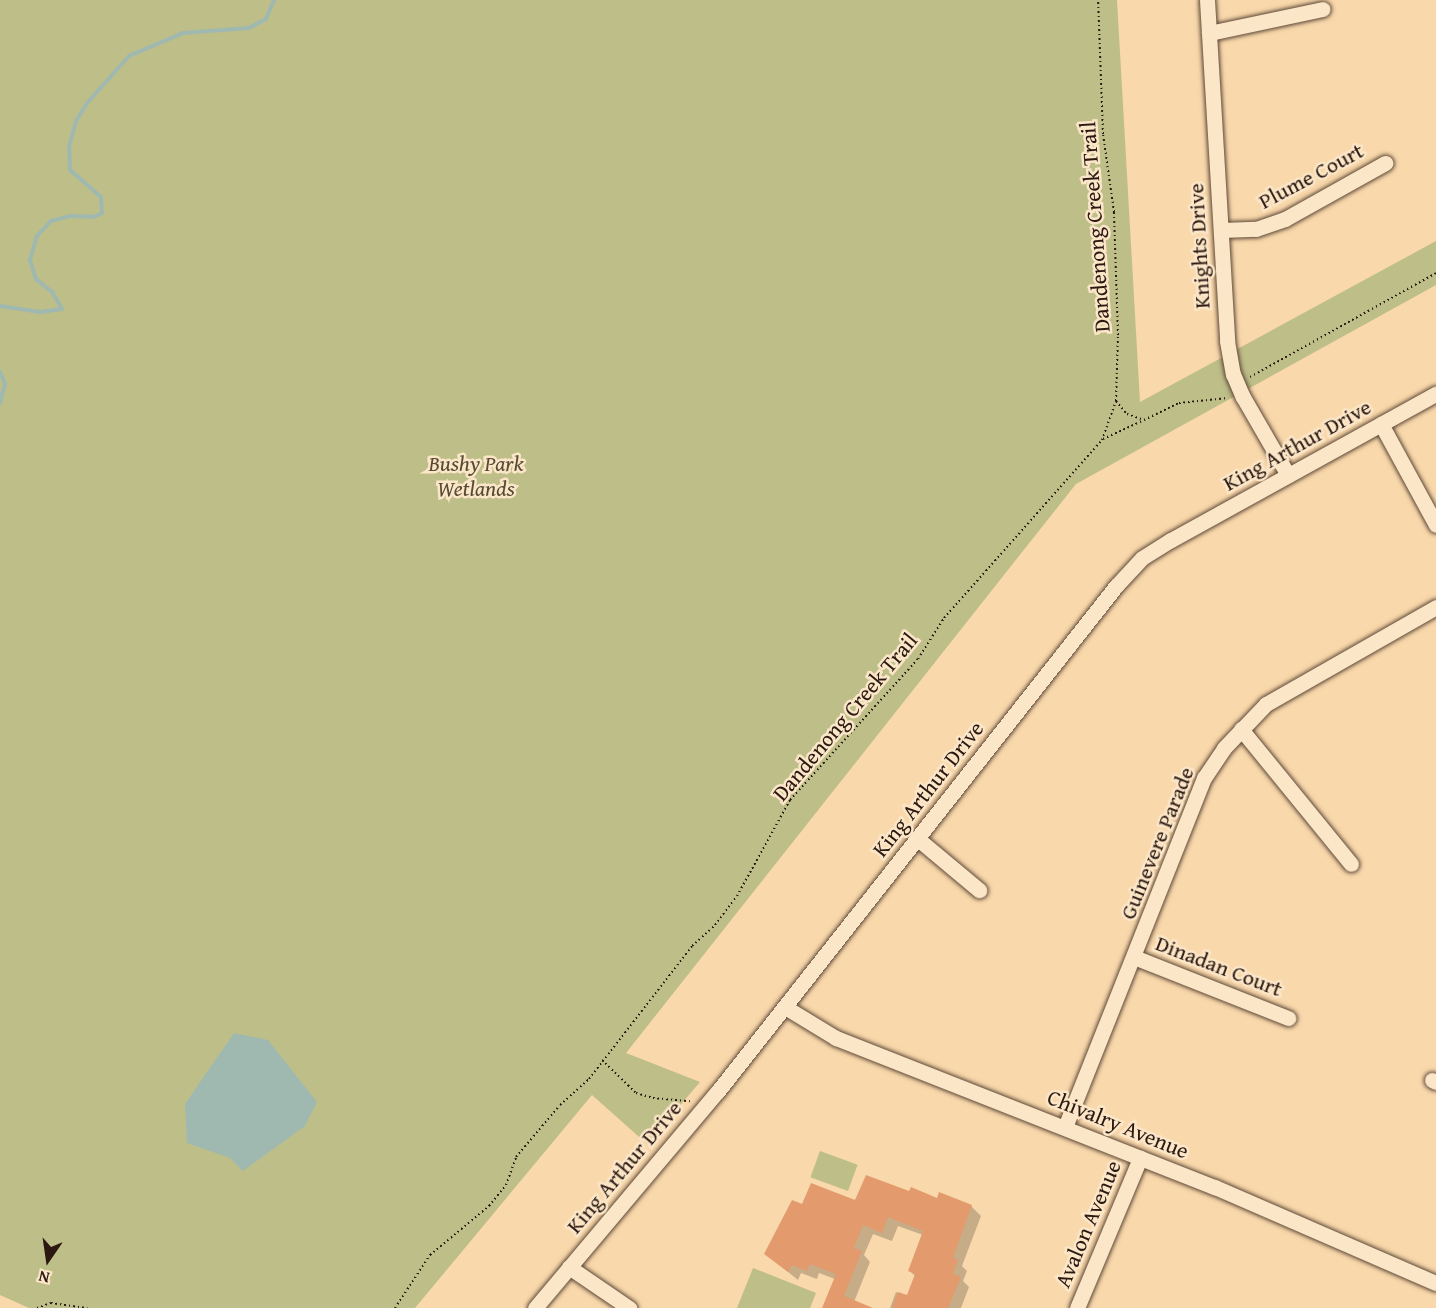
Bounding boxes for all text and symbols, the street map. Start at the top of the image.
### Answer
street label: Dandenong Creek Trail [1074,121,1116,333]
street label: Plume Court [1254,137,1368,215]
street label: Knights Drive [1183,183,1215,309]
street label: King Arthur Drive [1218,393,1376,497]
park label: Bushy Park Wetlands [428,450,524,502]
street label: Dandenong Creek Trail [767,628,923,806]
street label: King Arthur Drive [867,716,989,862]
street label: Guinevere Parade [1114,763,1200,923]
street label: Dinadan Court [1152,930,1286,1002]
street label: Chivalry Avenue [1043,1084,1193,1164]
street label: King Arthur Drive [561,1095,687,1239]
street label: Avalon Avenue [1049,1157,1127,1291]
north arrow [18,1230,78,1290]
text: N [36,1265,52,1290]

